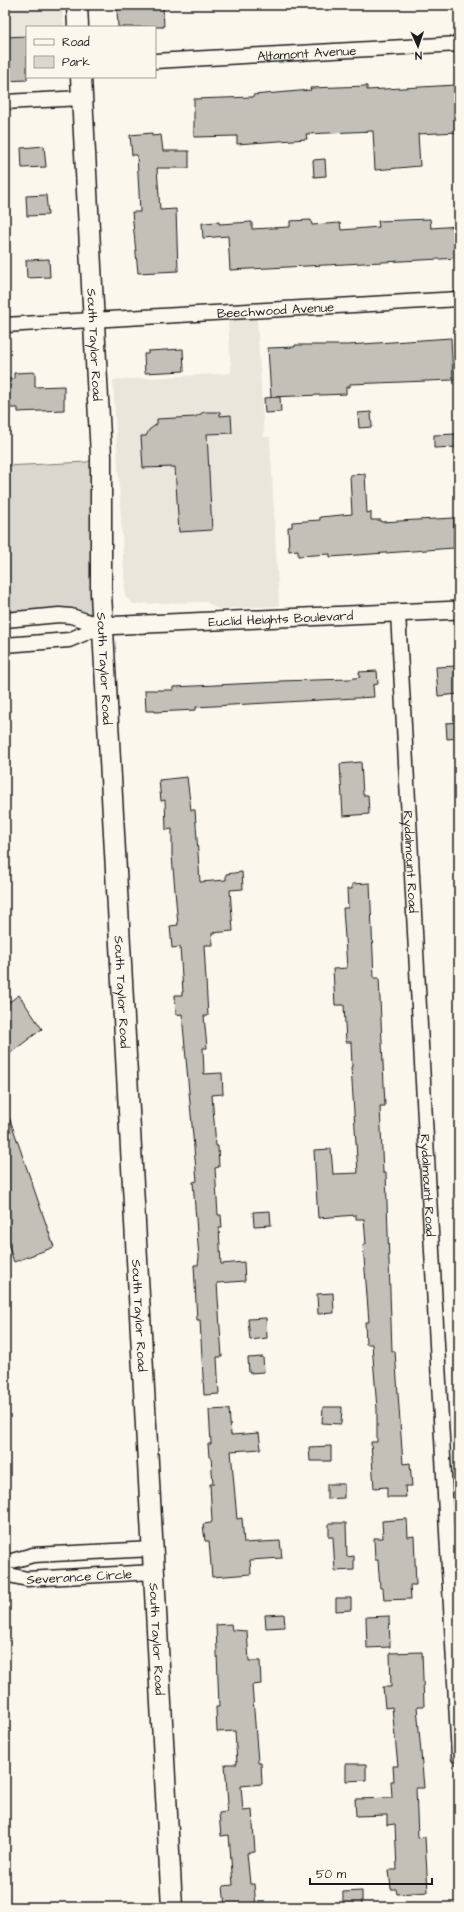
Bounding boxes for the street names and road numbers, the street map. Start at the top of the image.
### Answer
street label: Altamont Avenue [257,42,357,65]
street label: South Taylor Road [82,288,106,402]
street label: Beechwood Avenue [217,298,335,323]
street label: Euclid Heights Boulevard [208,607,354,631]
street label: South Taylor Road [92,612,116,726]
street label: Rydalmount Road [398,810,422,914]
street label: South Taylor Road [110,935,134,1049]
street label: Rydalmount Road [415,1133,439,1237]
street label: South Taylor Road [127,1259,151,1373]
street label: Severance Circle [26,1565,133,1589]
street label: South Taylor Road [144,1582,169,1696]

